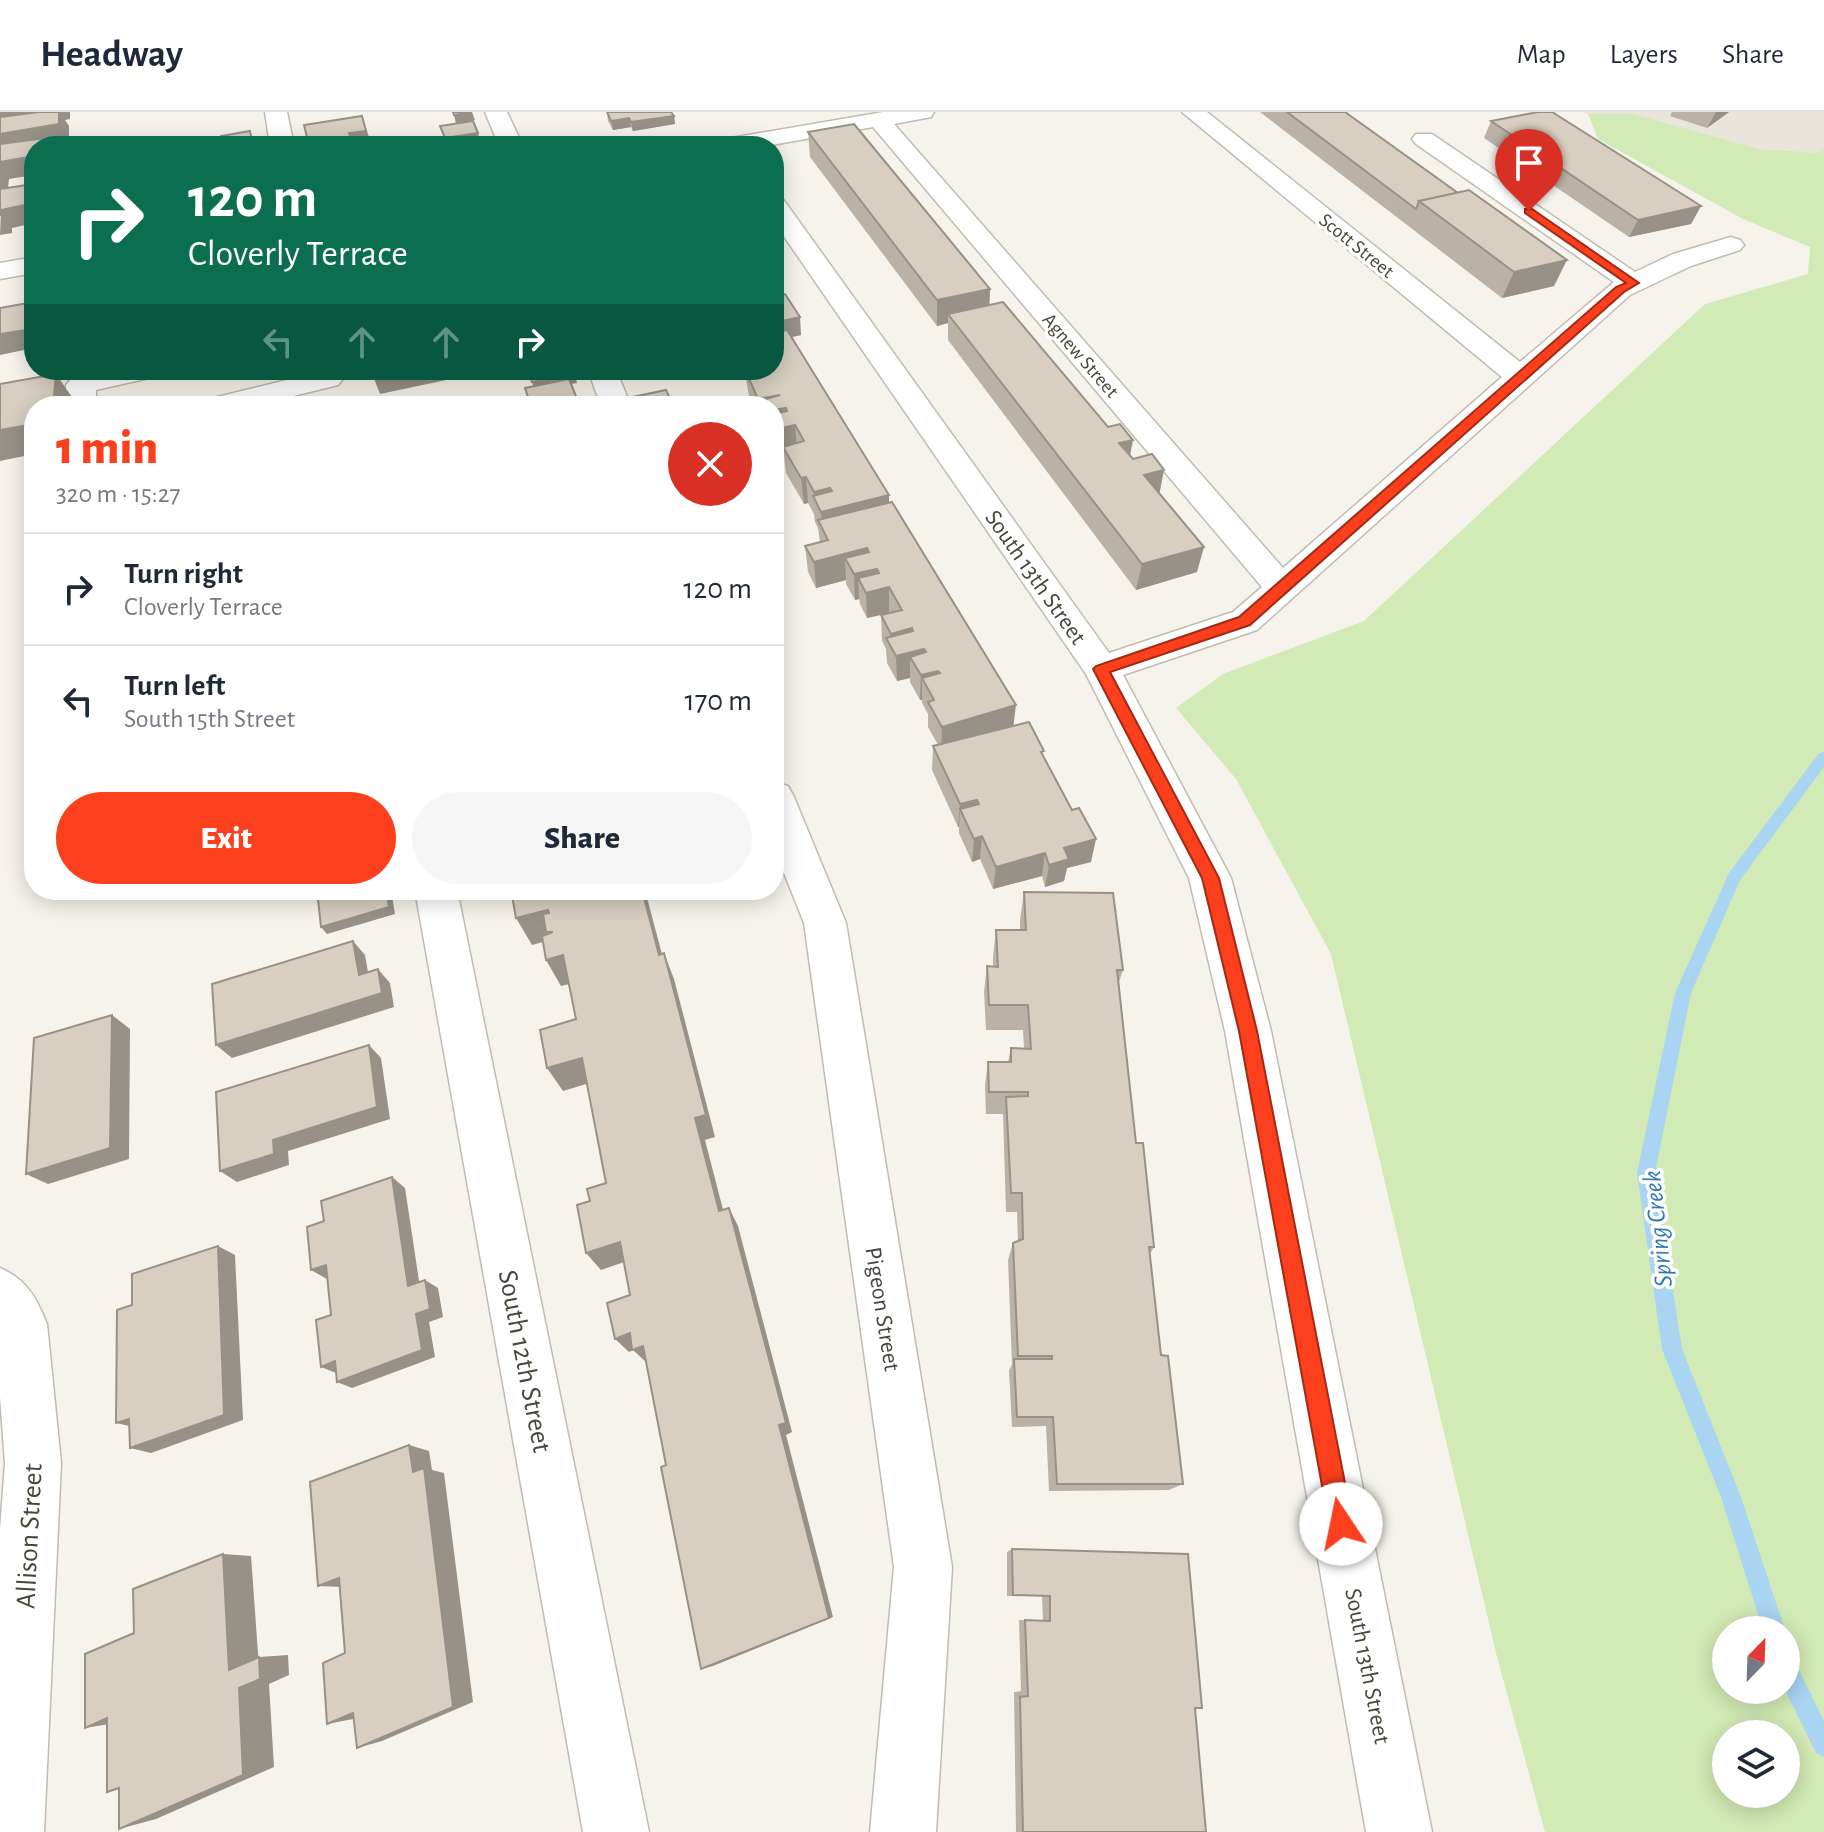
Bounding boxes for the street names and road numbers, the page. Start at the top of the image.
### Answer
street label: Scott Street [1315,210,1398,282]
street label: Agnew Street [1038,310,1123,402]
street label: South 13th Street [980,506,1090,649]
street label: Pigeon Street [860,1245,904,1373]
street label: South 12th Street [493,1268,555,1455]
street label: Allison Street [12,1463,48,1610]
street label: South 13th Street [1340,1586,1394,1746]

